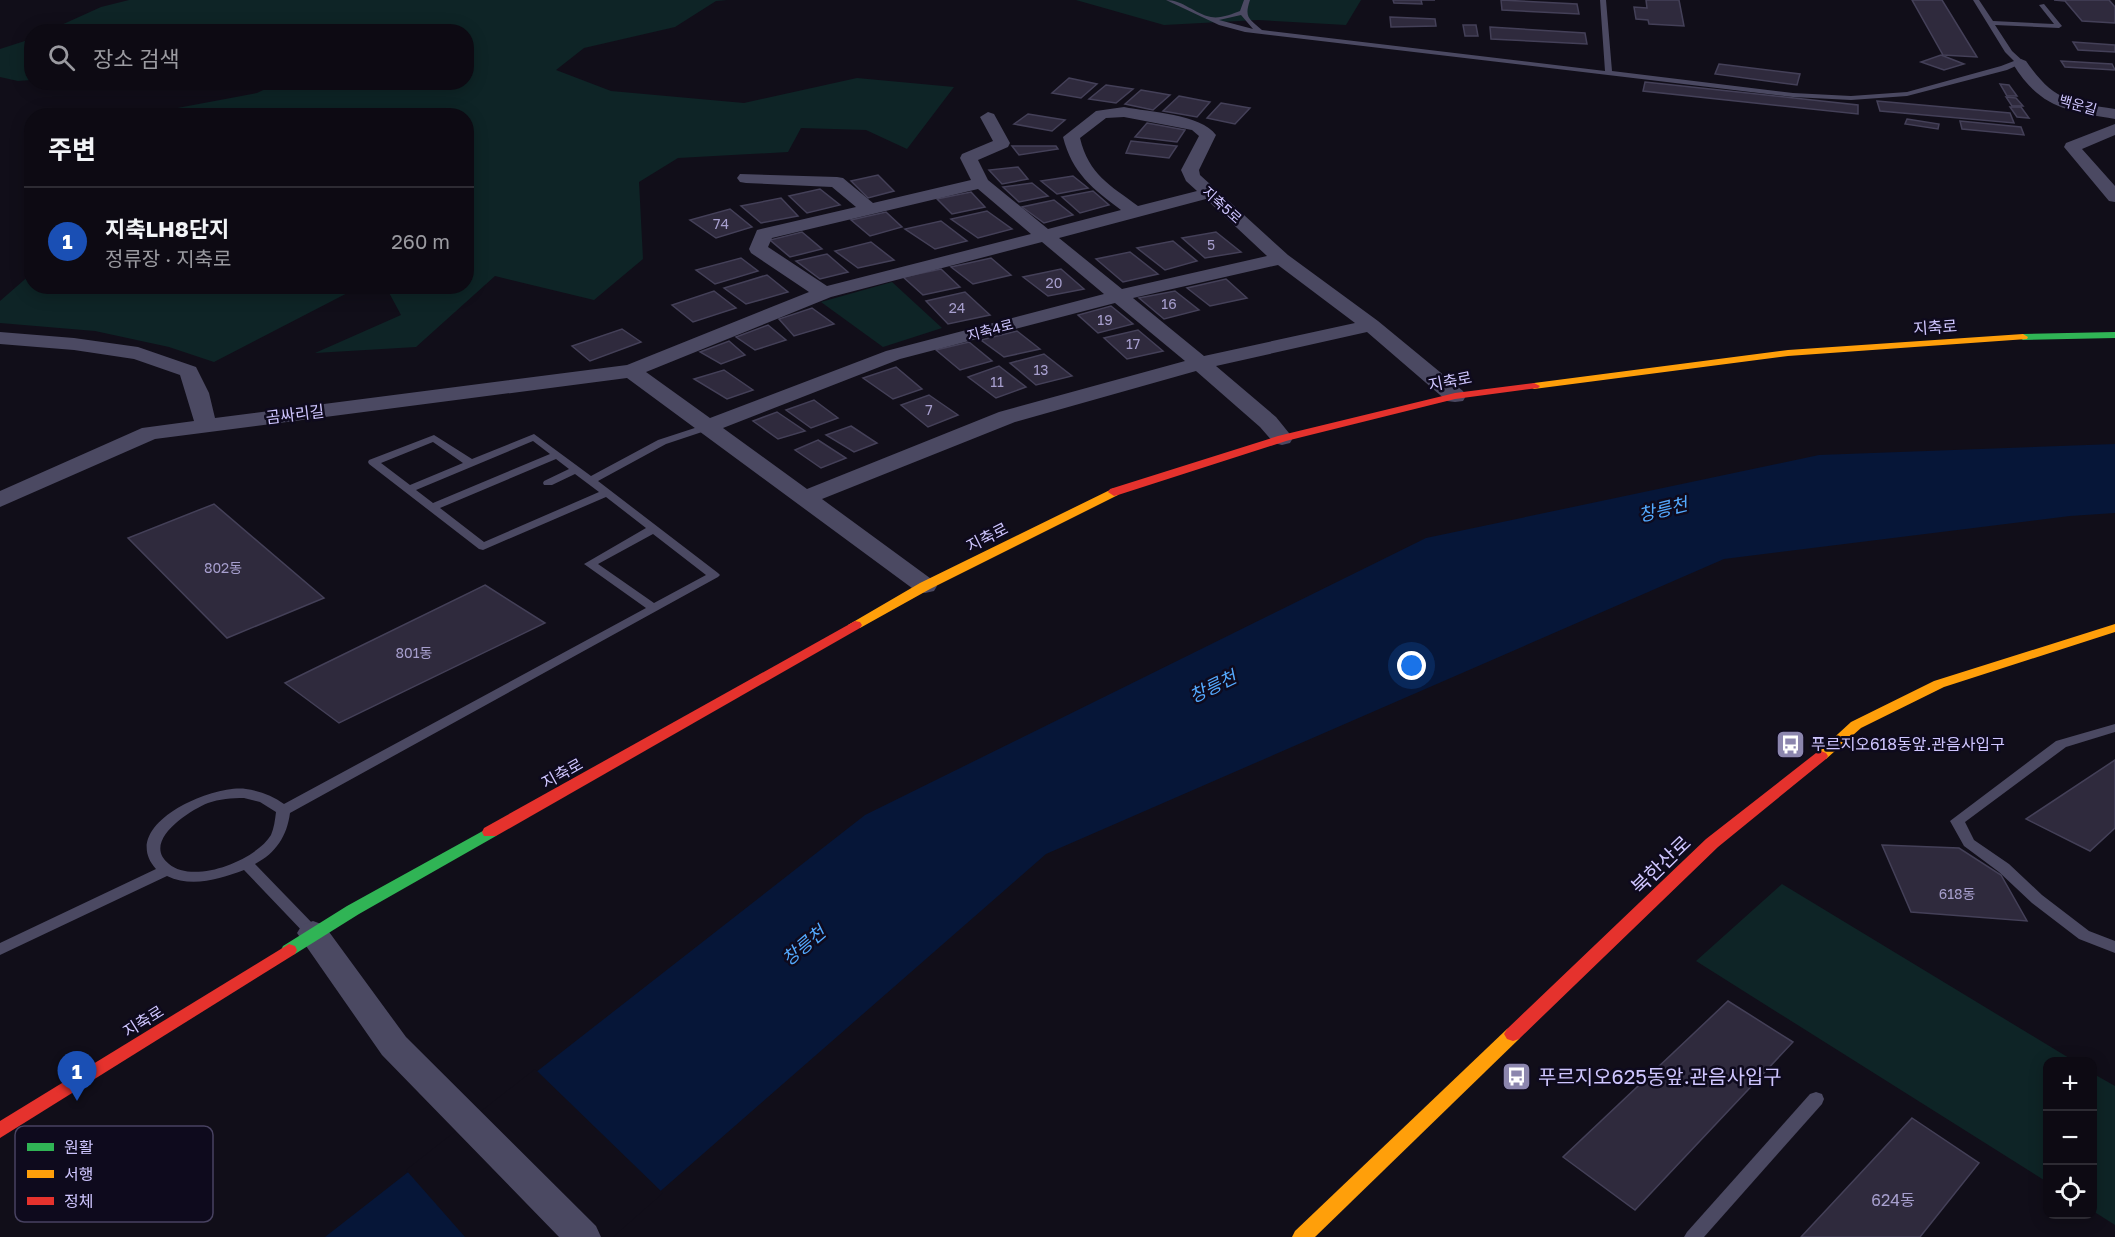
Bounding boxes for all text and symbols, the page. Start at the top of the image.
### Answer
search box [24,24,474,90]
icon: search [45,41,78,74]
text: 장소 검색 [93,45,179,72]
street label: 백운길 [2057,91,2099,118]
text: 주변 [48,134,96,165]
street label: 지축5로 [1199,183,1245,227]
text: 지축LH8단지 [105,215,229,242]
house number: 74 [713,215,729,232]
text: 1 [62,229,73,253]
text: 260 m [391,229,450,253]
house number: 5 [1207,236,1215,253]
text: 정류장 · 지축로 [105,246,231,270]
house number: 20 [1046,274,1062,291]
house number: 16 [1161,295,1177,312]
house number: 24 [949,299,965,316]
house number: 19 [1097,311,1113,328]
street label: 지축4로 [965,315,1015,344]
street label: 지축로 [1912,315,1958,339]
house number: 17 [1126,335,1140,352]
house number: 13 [1034,361,1048,378]
street label: 지축로 [1426,367,1474,395]
house number: 11 [990,373,1004,390]
street label: 곰싸리길 [265,400,325,428]
house number: 7 [925,401,933,418]
water label: 창릉천 [1636,492,1692,526]
street label: 지축로 [963,518,1011,556]
house number: 802동 [204,559,242,576]
house number: 801동 [396,644,433,661]
your location [1397,651,1426,680]
water label: 창릉천 [1185,664,1242,707]
bus stop icon: 푸르지오618동앞.관음사입구 [1774,728,1806,760]
place label: 푸르지오618동앞.관음사입구 [1811,734,2005,754]
street label: 지축로 [538,753,586,792]
street label: 북한산로 [1625,830,1695,898]
house number: 618동 [1939,885,1975,902]
water label: 창릉천 [777,919,831,970]
street label: 지축로 [119,1001,167,1041]
pin: 1 [58,1052,97,1101]
map controls [2043,1057,2097,1219]
button: + [2043,1057,2097,1111]
bus stop icon: 푸르지오625동앞.관음사입구 [1501,1061,1533,1093]
place label: 푸르지오625동앞.관음사입구 [1538,1064,1782,1088]
button: − [2043,1111,2097,1165]
legend [15,1126,213,1222]
text: 원활 [64,1137,94,1157]
text: 서행 [64,1164,93,1184]
button: locate [2043,1165,2097,1219]
house number: 624동 [1871,1190,1915,1210]
text: 정체 [64,1191,93,1211]

